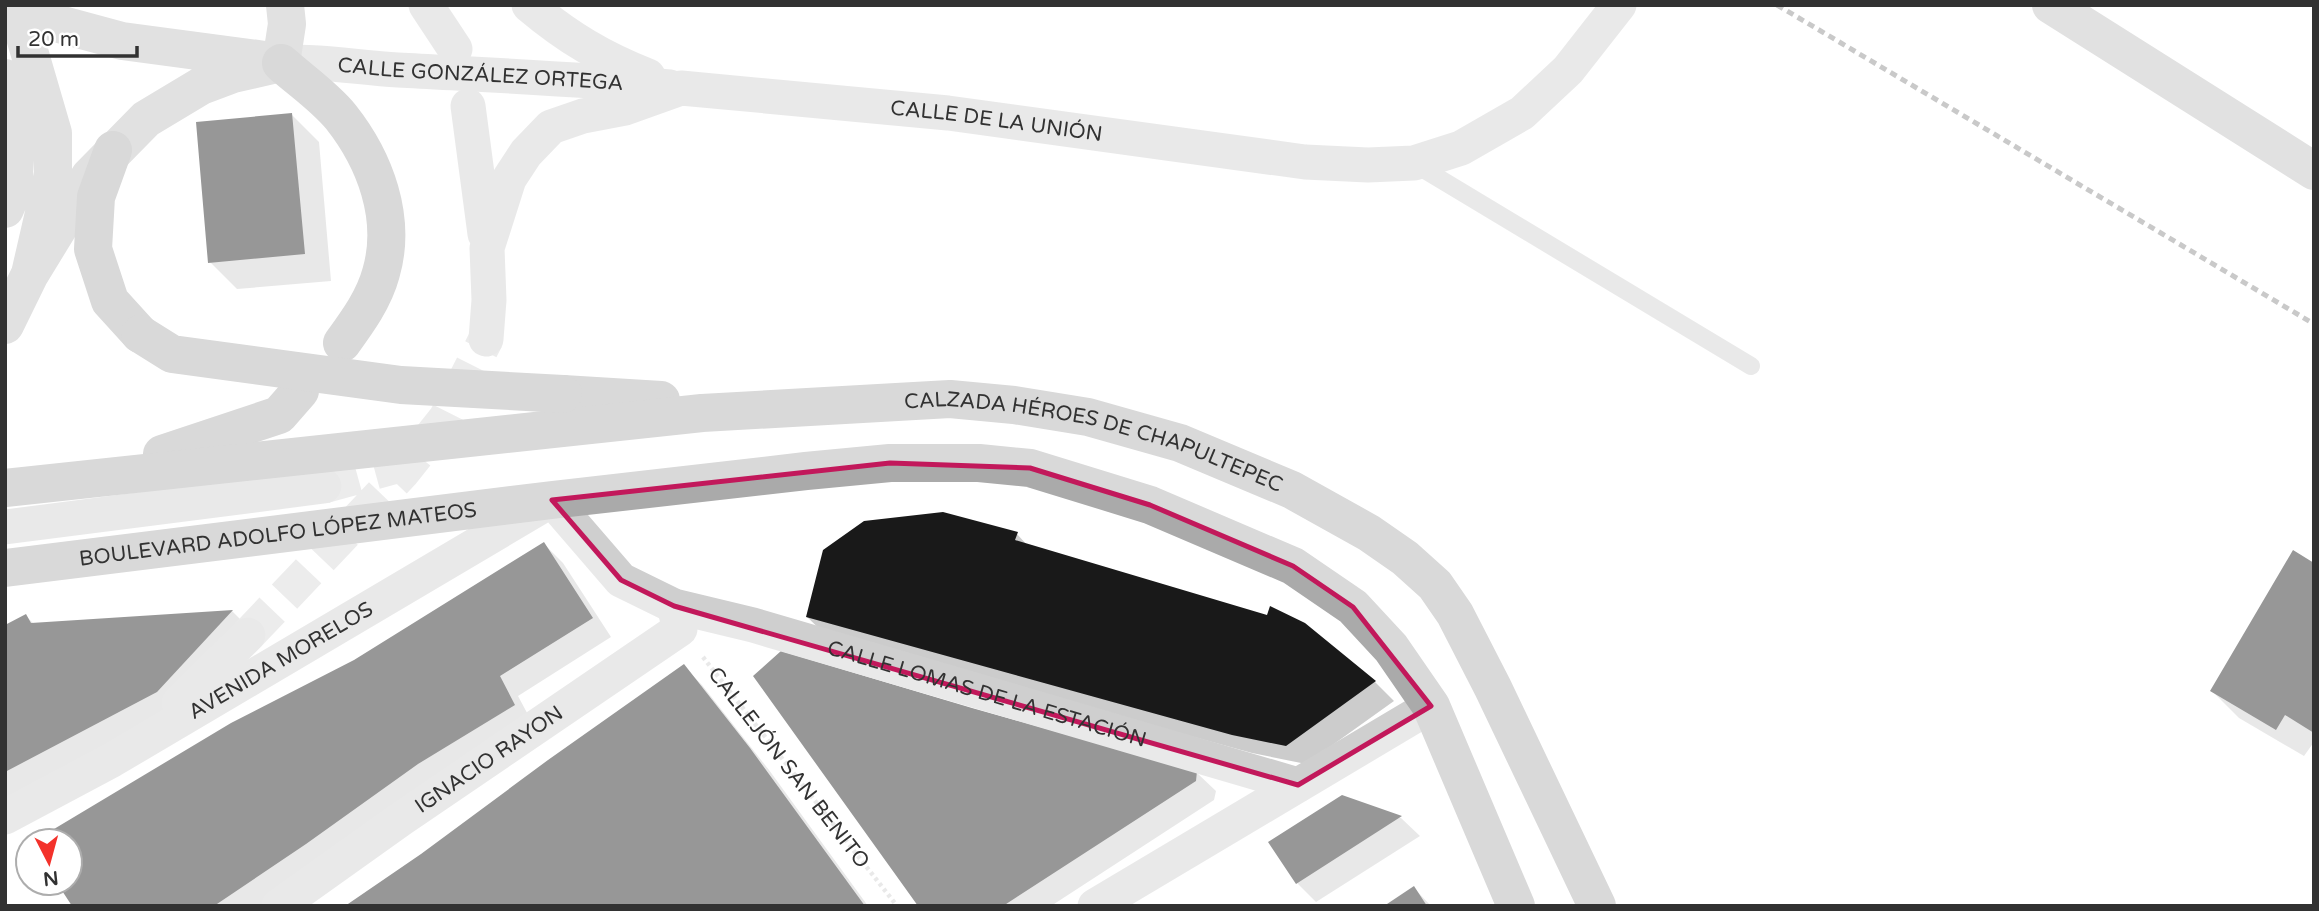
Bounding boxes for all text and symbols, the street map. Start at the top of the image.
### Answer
scale bar [18,14,136,58]
text: 20 m [28,27,79,52]
street label: CALLE GONZÁLEZ ORTEGA [336,52,624,96]
street label: CALLE DE LA UNIÓN [889,96,1104,147]
street label: CALZADA HÉROES DE CHAPULTEPEC [904,387,1286,498]
street label: BOULEVARD ADOLFO LÓPEZ MATEOS [78,497,478,572]
street label: AVENIDA MORELOS [184,597,378,725]
street label: CALLE LOMAS DE LA ESTACIÓN [824,635,1149,753]
street label: CALLEJÓN SAN BENITO [702,662,875,873]
street label: IGNACIO RAYON [410,701,568,819]
north arrow [14,827,84,897]
text: N [42,866,59,890]

